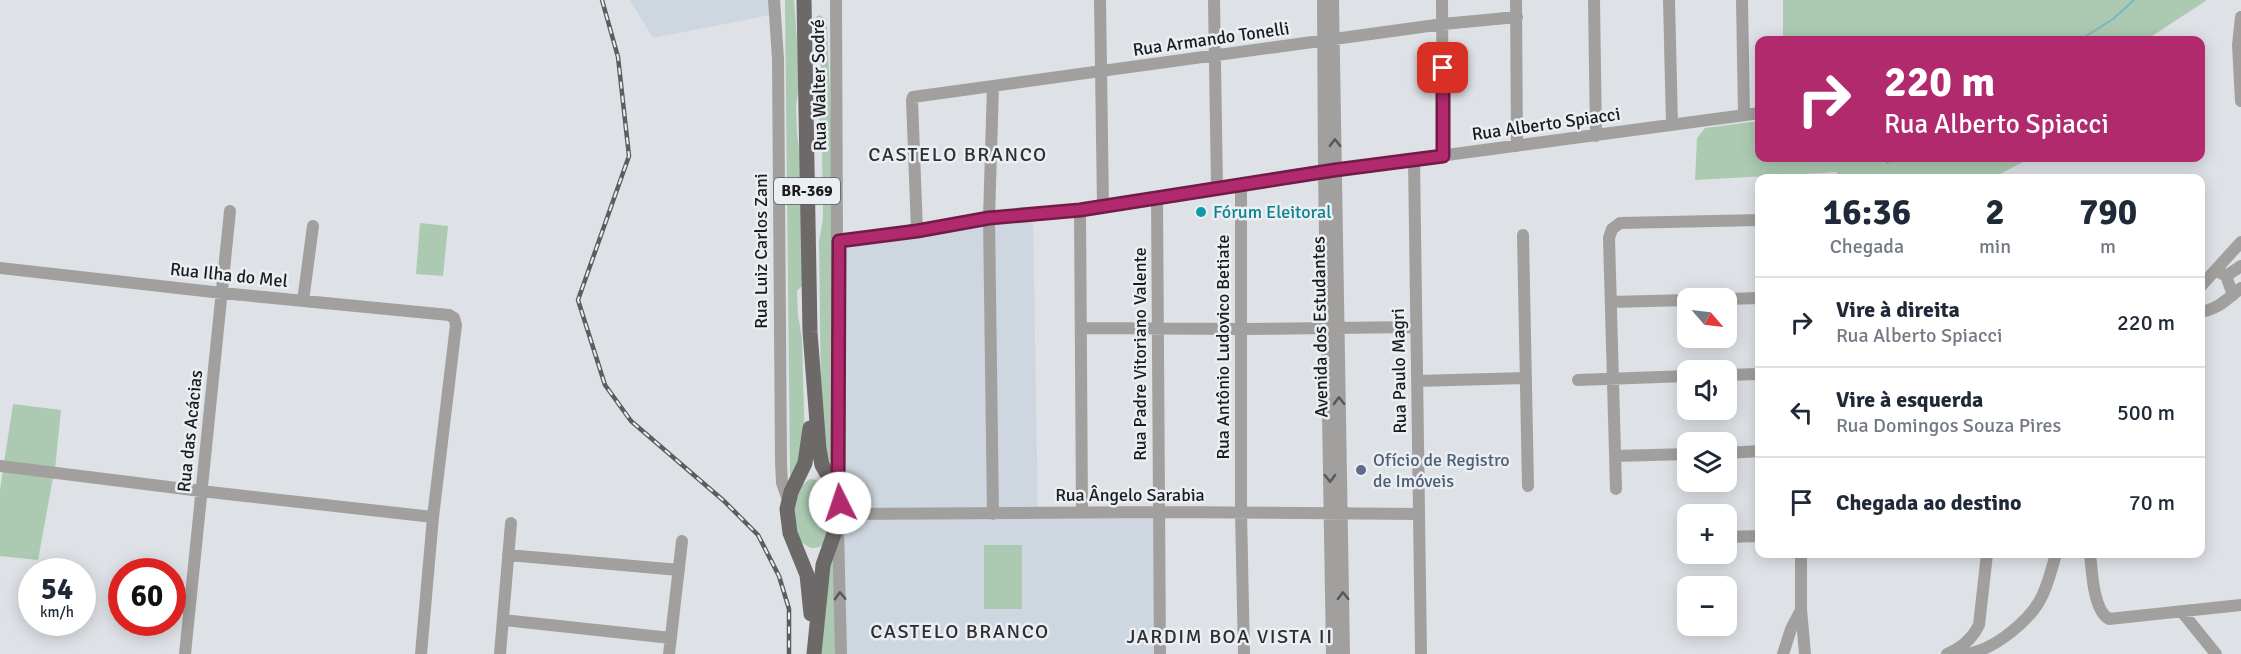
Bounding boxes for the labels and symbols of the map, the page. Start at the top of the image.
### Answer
street label: Rua Armando Tonelli [1131,17,1291,61]
street label: Rua Walter Sodré [807,19,831,151]
pin [1417,42,1468,93]
street label: Rua Alberto Spiacci [1470,103,1622,145]
one-way arrow [1329,138,1341,147]
district label: CASTELO BRANCO [868,142,1048,167]
street label: Rua Luiz Carlos Zani [750,173,772,329]
road number: BR-369 [774,178,840,204]
place label: Fórum Eleitoral [1213,201,1332,223]
marker: Fórum Eleitoral [1194,205,1208,219]
street label: Rua Antônio Ludovico Betiate [1212,234,1234,460]
street label: Avenida dos Estudantes [1307,236,1333,418]
street label: Rua Padre Vitoriano Valente [1129,247,1151,461]
street label: Rua Ilha do Mel [169,258,289,292]
north arrow [1677,288,1737,348]
street label: Rua Paulo Magri [1387,308,1411,434]
street label: Rua das Acácias [173,369,207,493]
one-way arrow [1333,396,1345,405]
place label: Ofício de Registro de Imóveis [1373,449,1510,492]
marker: Ofício de Registro de Imóveis [1354,463,1368,477]
position arrow [808,471,872,535]
one-way arrow [1323,474,1336,483]
street label: Rua Ângelo Sarabia [1055,484,1205,506]
speed limit sign: 60 [108,558,186,636]
one-way arrow [833,591,846,600]
one-way arrow [1336,591,1349,600]
district label: CASTELO BRANCO [870,619,1050,644]
district label: JARDIM BOA VISTA II [1126,624,1334,649]

